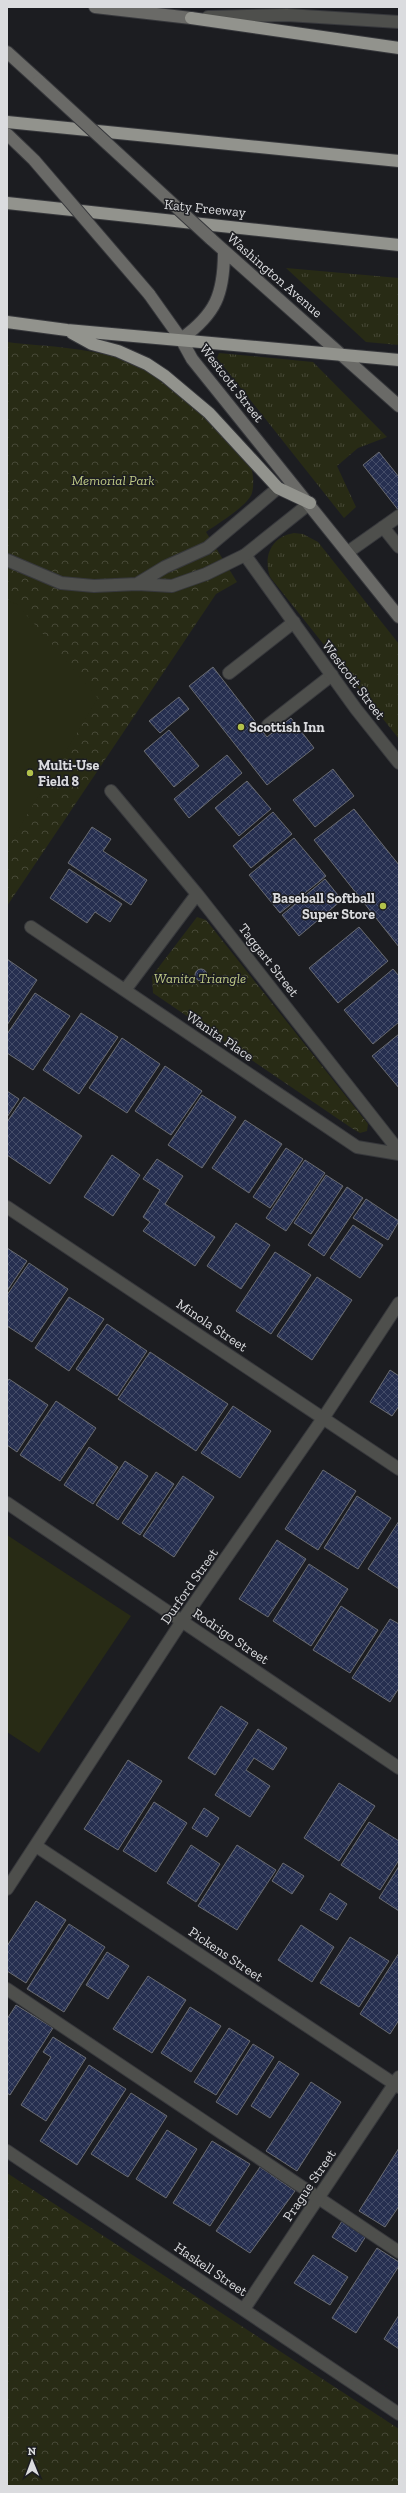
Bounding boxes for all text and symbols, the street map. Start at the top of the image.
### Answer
street label: Katy Freeway [163,196,247,221]
street label: Washington Avenue [224,229,326,322]
street label: Westcott Street [196,341,268,426]
park label: Memorial Park [71,472,155,489]
street label: Westcott Street [318,637,389,724]
place label: Scottish Inn [249,719,325,736]
marker: Scottish Inn [236,722,246,732]
place label: Multi-Use Field 8 [38,757,99,790]
marker: Multi-Use Field 8 [25,768,35,778]
place label: Baseball Softball Super Store [272,890,375,923]
marker: Baseball Softball Super Store [378,901,388,911]
street label: Taggart Street [235,920,303,1001]
park label: Wanita Triangle [154,970,246,987]
street label: Wanita Place [183,1008,257,1065]
street label: Minola Street [173,1295,251,1356]
street label: Durford Street [157,1544,222,1628]
street label: Rodrigo Street [189,1605,273,1669]
street label: Pickens Street [185,1923,267,1986]
street label: Prague Street [279,2146,340,2224]
street label: Haskell Street [171,2239,251,2301]
north arrow [12,2441,52,2481]
text: N [28,2445,37,2458]

